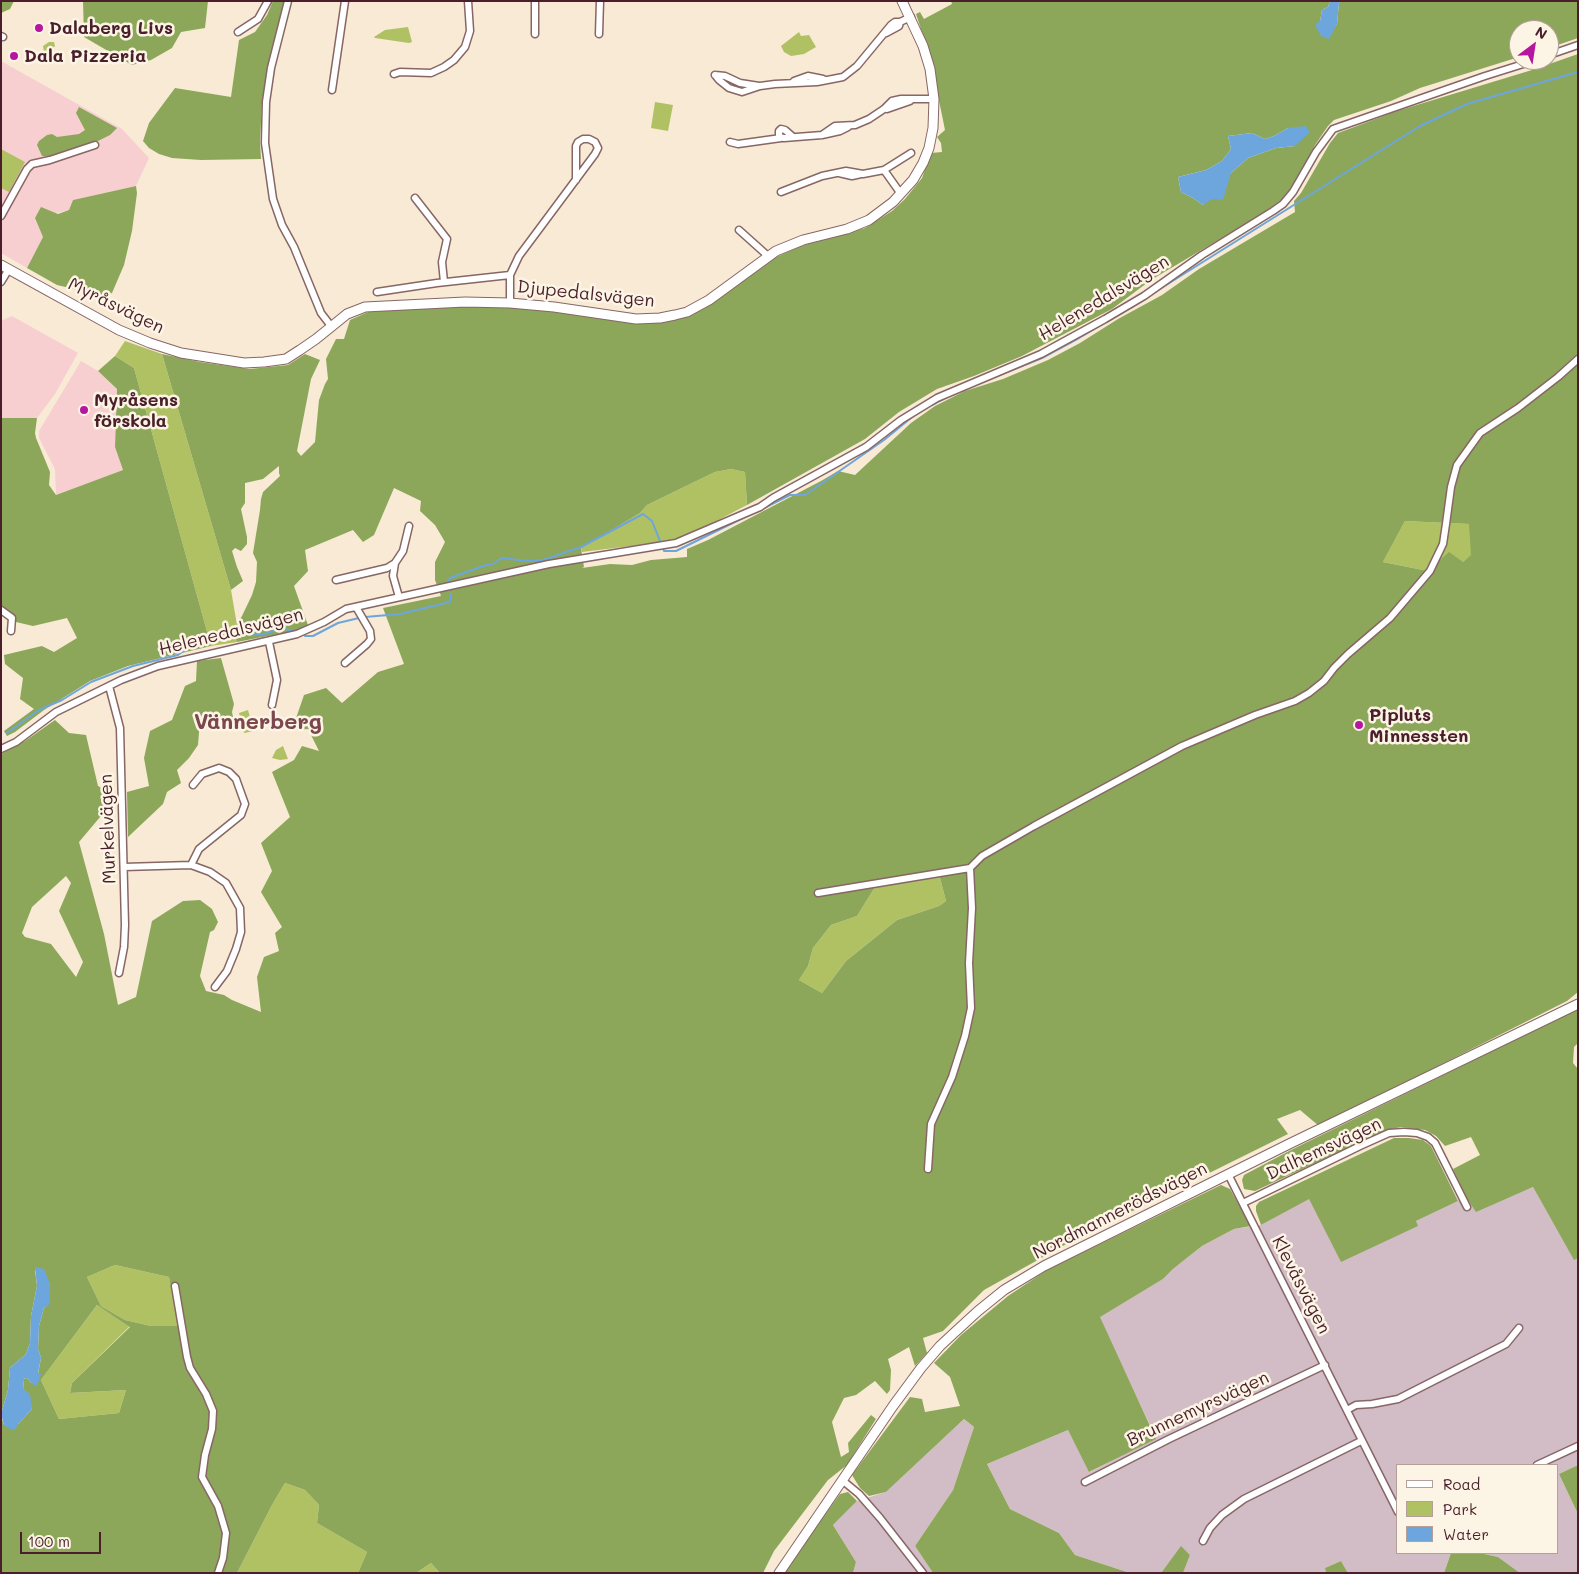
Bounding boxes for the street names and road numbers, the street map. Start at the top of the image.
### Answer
street label: Helenedalsvägen [1035,251,1173,345]
street label: Myråsvägen [64,273,168,339]
street label: Djupedalsvägen [516,276,656,312]
street label: Helenedalsvägen [156,604,306,660]
street label: Murkelvägen [95,774,121,884]
street label: Dalhemsvägen [1263,1113,1385,1185]
street label: Nordmannerödsvägen [1029,1158,1211,1264]
street label: Klevåsvägen [1267,1232,1335,1338]
street label: Brunnemyrsvägen [1124,1367,1272,1451]

